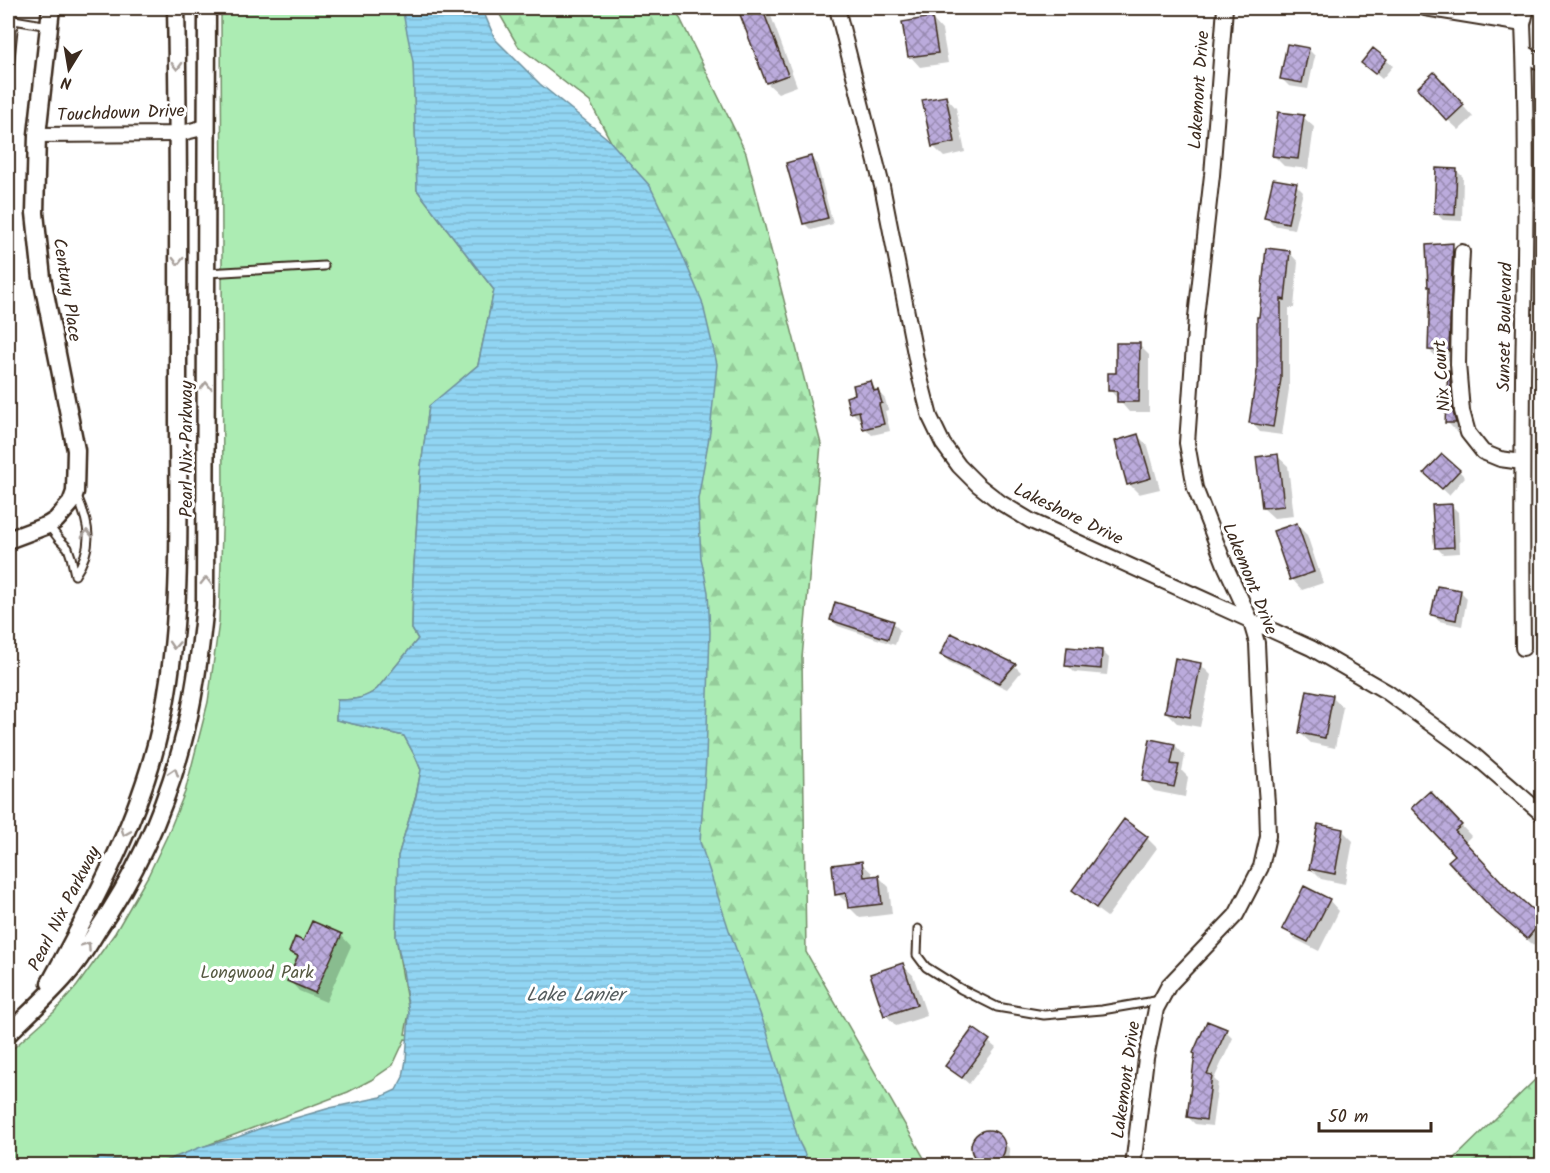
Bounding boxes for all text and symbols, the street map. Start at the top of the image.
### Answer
street label: Lakemont Drive [1181,30,1219,150]
north arrow [39,39,99,99]
one-way arrow [171,61,183,70]
text: N [59,69,74,95]
street label: Touchdown Drive [57,97,185,131]
street label: Century Place [44,236,88,344]
one-way arrow [172,256,184,265]
street label: Sunset Boulevard [1490,261,1522,392]
street label: Nix Court [1426,338,1460,413]
street label: Pearl Nix Parkway [173,380,202,517]
one-way arrow [200,381,212,390]
street label: Lakeshore Drive [1008,476,1128,554]
street label: Lakemont Drive [1213,519,1285,639]
one-way arrow [81,529,93,538]
one-way arrow [200,576,212,585]
one-way arrow [168,640,181,649]
one-way arrow [166,767,179,778]
one-way arrow [120,826,132,837]
street label: Pearl Nix Parkway [21,841,109,977]
one-way arrow [80,942,91,953]
park label: Longwood Park [200,959,314,988]
water label: Lake Lanier [526,980,628,1012]
street label: Lakemont Drive [1104,1019,1150,1141]
scale bar [1319,1095,1432,1133]
text: 50 m [1328,1103,1368,1132]

